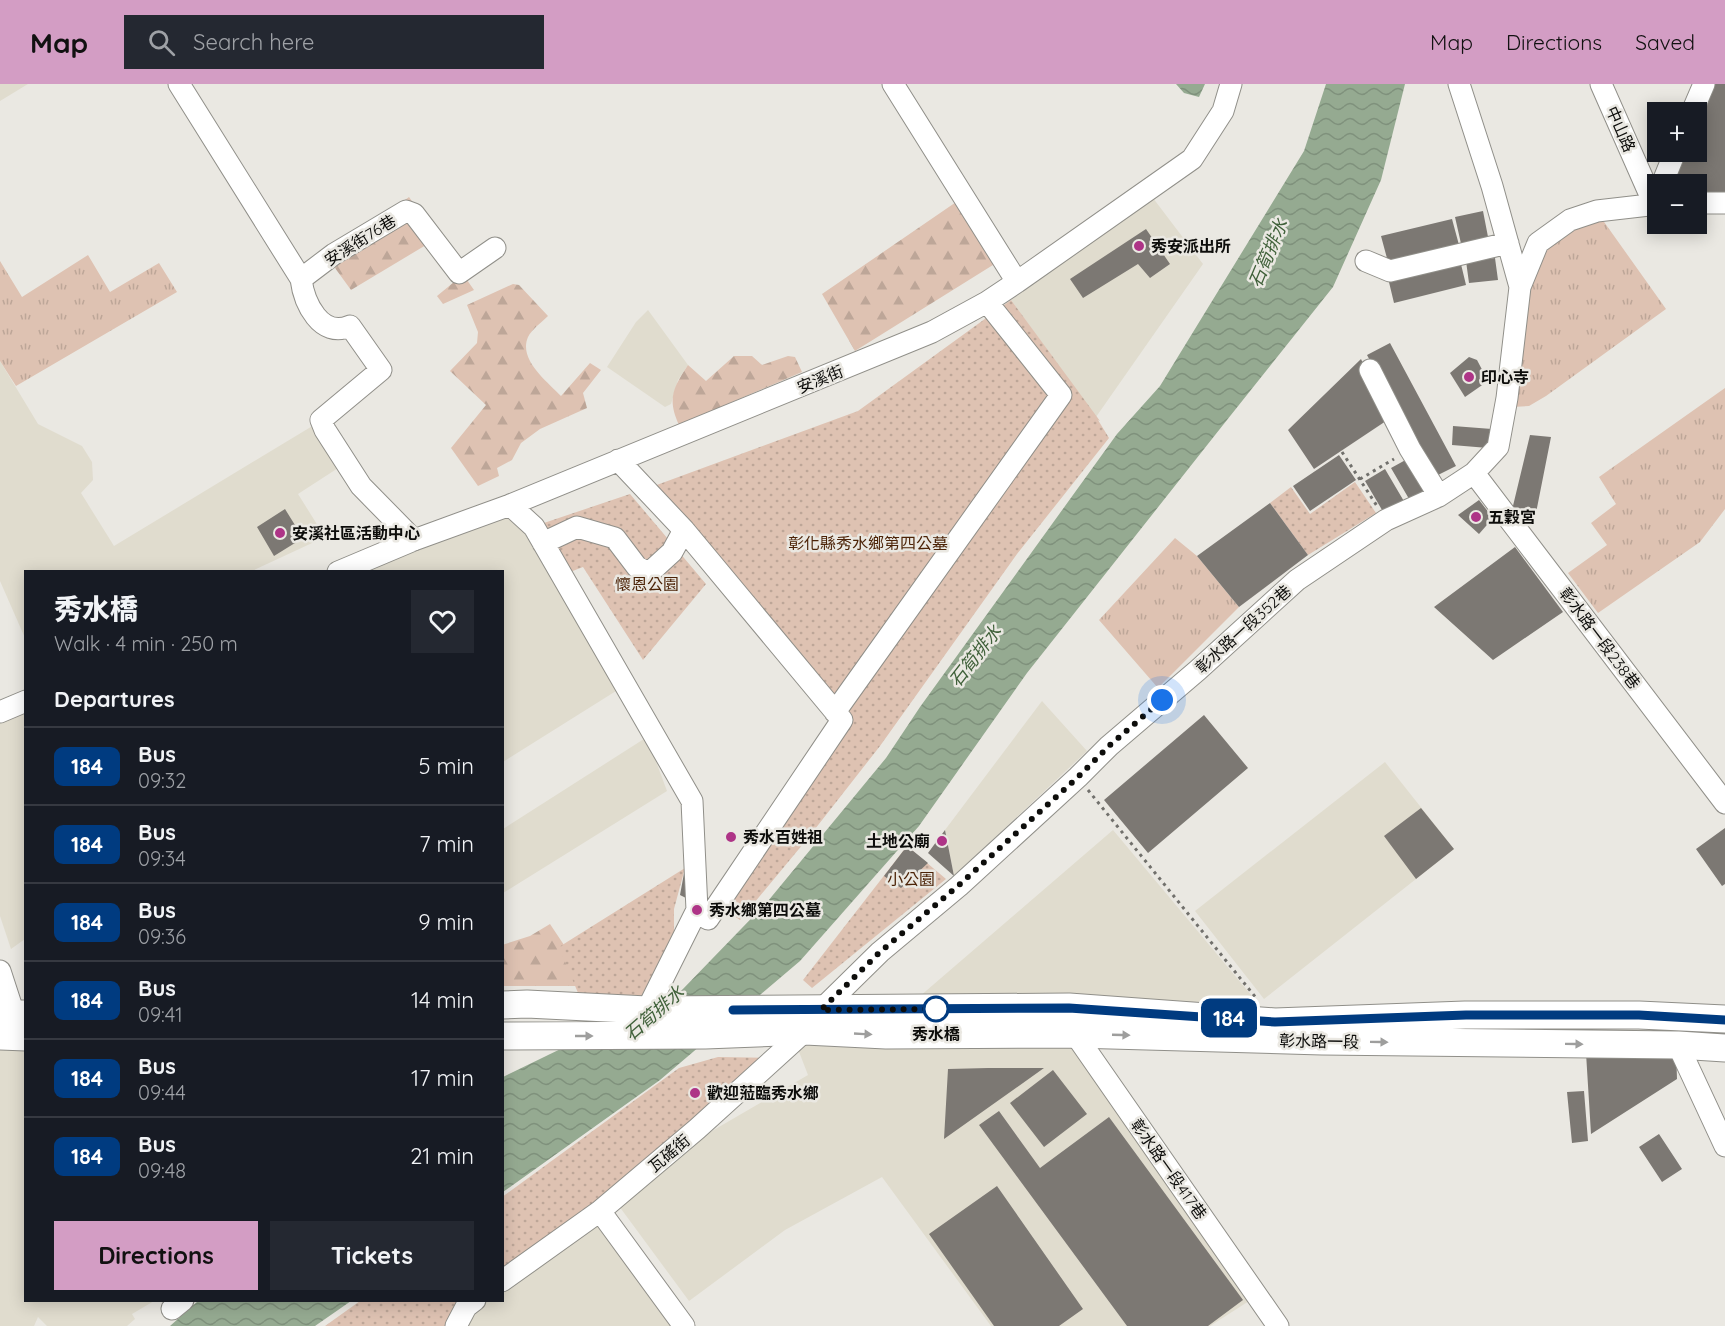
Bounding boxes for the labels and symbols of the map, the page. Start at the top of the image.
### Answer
street label: 中山路 [1602,103,1640,155]
street label: 安溪街76巷 [321,210,399,270]
water label: 石筍排水 [1243,214,1293,291]
place label: 秀安派出所 [1151,236,1231,256]
marker: 秀安派出所 [1132,239,1146,253]
street label: 安溪街 [794,361,846,397]
place label: 印心寺 [1481,367,1529,387]
marker: 印心寺 [1462,370,1476,384]
place label: 五穀宮 [1488,507,1536,527]
marker: 五穀宮 [1469,510,1483,524]
place label: 安溪社區活動中心 [292,523,420,543]
marker: 安溪社區活動中心 [273,526,287,540]
park label: 彰化縣秀水鄉第四公墓 [788,533,948,553]
park label: 懷恩公園 [615,574,679,594]
street label: 彰水路一段352巷 [1191,581,1295,677]
street label: 彰水路一段238巷 [1555,583,1645,693]
water label: 石筍排水 [944,620,1007,691]
your location [1147,685,1177,715]
place label: 秀水百姓祖 [743,827,823,847]
marker: 秀水百姓祖 [724,830,738,844]
place label: 土地公廟 [866,831,930,851]
marker: 土地公廟 [935,834,949,848]
park label: 小公園 [887,869,935,889]
place label: 秀水鄉第四公墓 [709,900,821,920]
marker: 秀水鄉第四公墓 [690,903,704,917]
water label: 石筍排水 [619,980,689,1045]
marker: 秀水橋 [923,996,949,1022]
line badge: 184 [1194,998,1264,1038]
place label: 秀水橋 [912,1024,960,1044]
one-way arrow [853,1030,872,1039]
street label: 彰水路一段 [1279,1030,1359,1052]
one-way arrow [575,1031,594,1041]
one-way arrow [1111,1031,1130,1040]
one-way arrow [1369,1037,1388,1047]
one-way arrow [1564,1039,1583,1049]
place label: 歡迎蒞臨秀水鄉 [707,1083,819,1103]
marker: 歡迎蒞臨秀水鄉 [688,1086,702,1100]
street label: 彰水路一段417巷 [1127,1115,1211,1223]
street label: 瓦磘街 [644,1130,694,1176]

